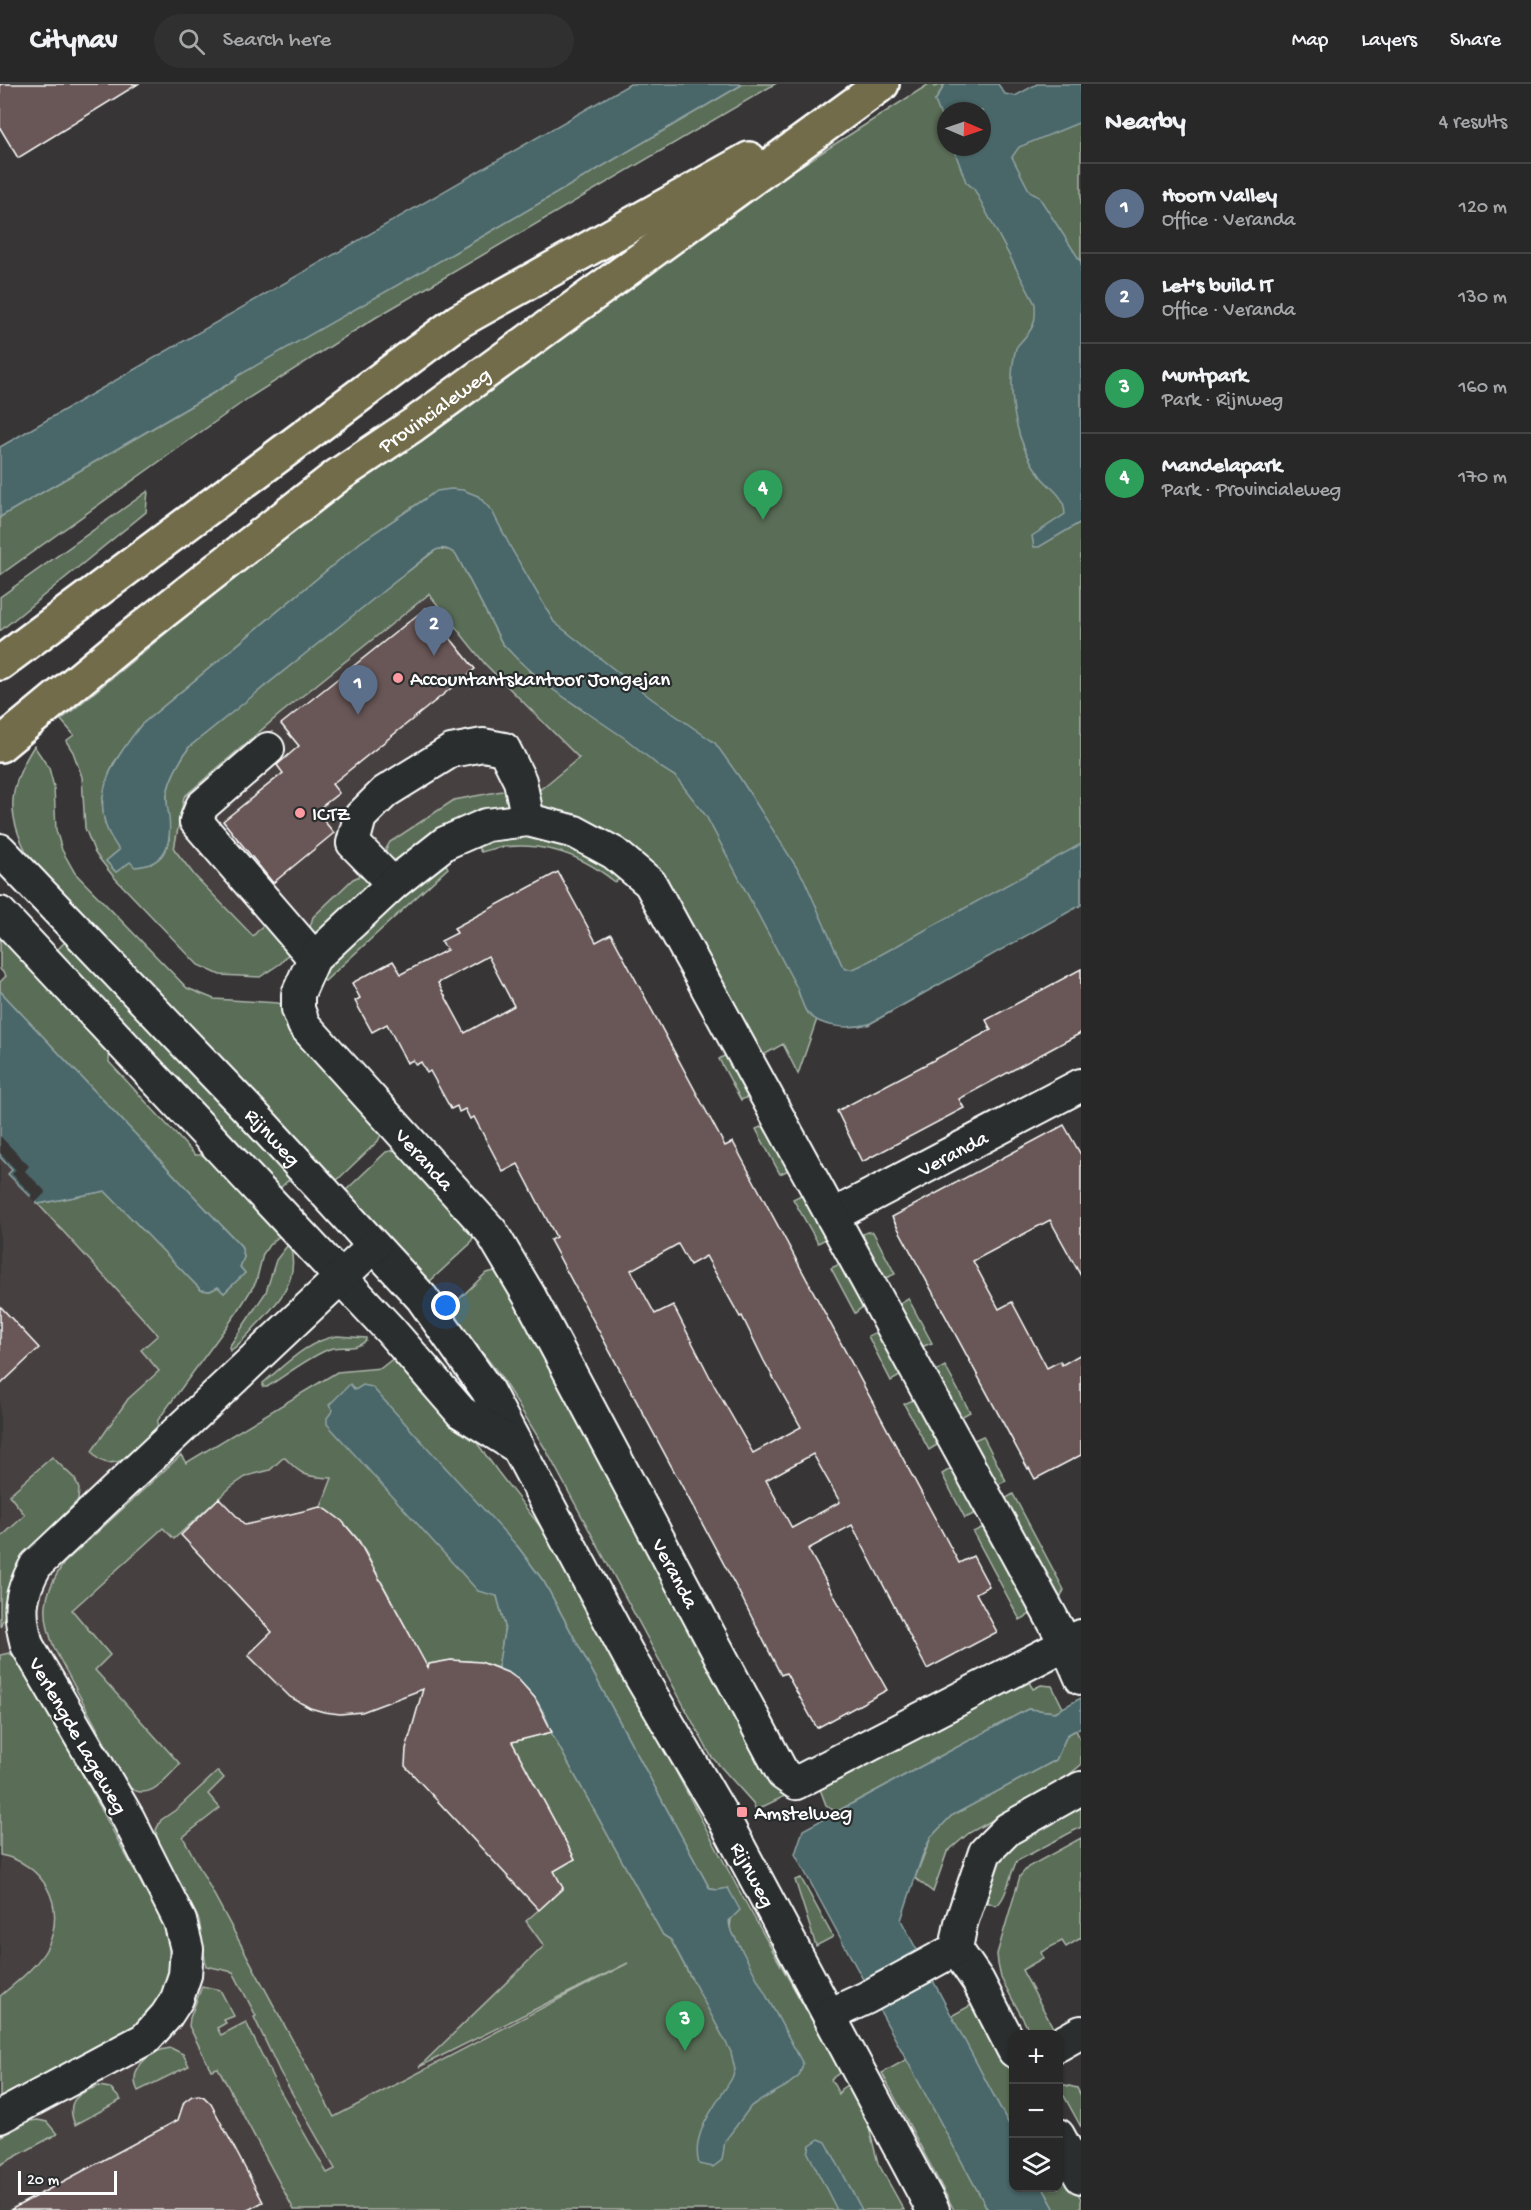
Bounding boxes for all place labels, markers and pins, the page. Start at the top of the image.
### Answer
pin: 4 [744,470,783,520]
pin: 2 [414,606,454,656]
pin: 1 [338,666,378,715]
place label: Accountantskantoor Jongejan [410,669,670,694]
marker: Accountantskantoor Jongejan [391,671,405,685]
place label: ICTZ [312,804,351,829]
marker: ICTZ [293,806,307,820]
place label: Amstelweg [754,1803,852,1828]
marker: Amstelweg [735,1805,749,1819]
pin: 3 [666,2002,704,2051]

